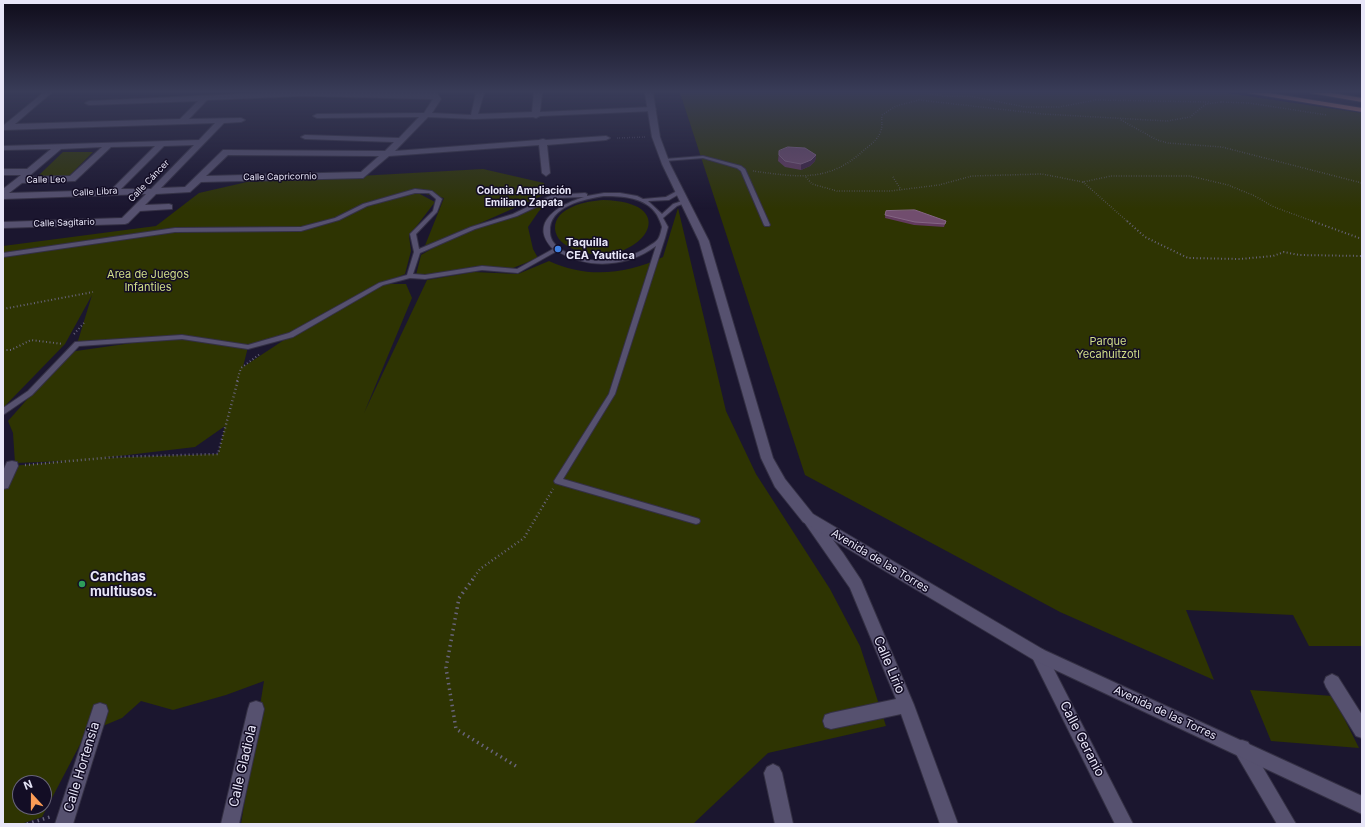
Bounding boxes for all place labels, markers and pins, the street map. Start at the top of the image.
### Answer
place label: Taquilla CEA Yautlica [566,236,635,262]
marker: Taquilla CEA Yautlica [553,244,563,254]
place label: Canchas multiusos. [90,569,157,600]
marker: Canchas multiusos. [77,579,87,589]

